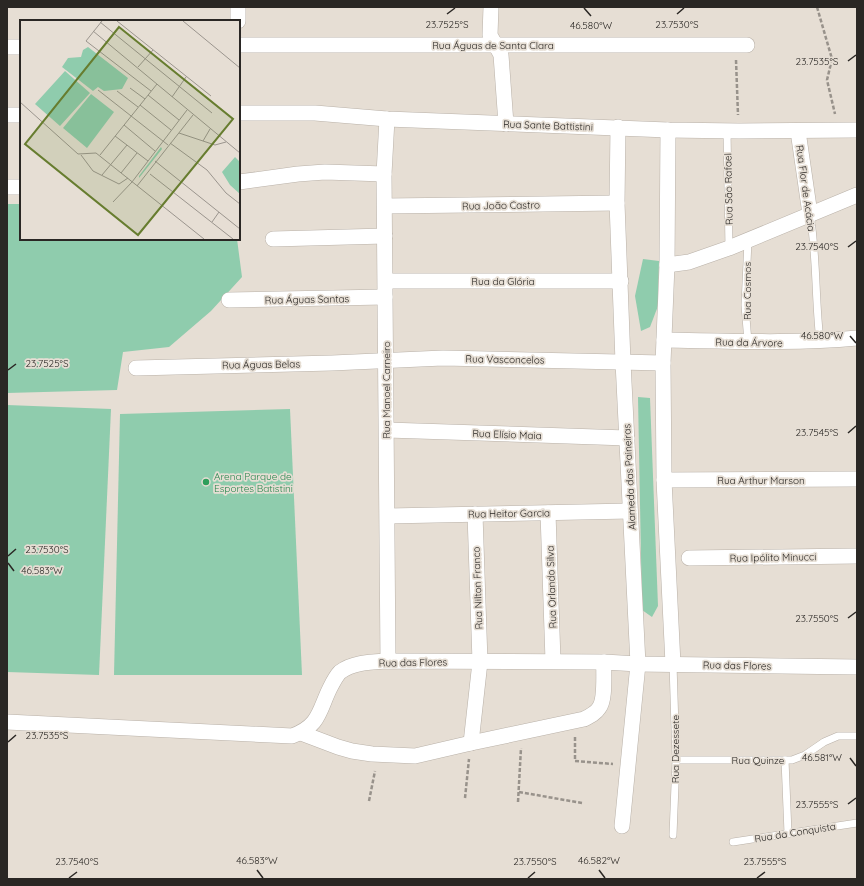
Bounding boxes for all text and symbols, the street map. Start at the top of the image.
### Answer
text: 23.7525°S [425,18,469,31]
text: 23.7530°S [655,18,699,31]
text: 46.580°W [570,19,612,32]
inset map [20,20,240,240]
street label: Rua Águas de Santa Clara [432,39,554,52]
text: 23.7535°S [796,55,839,68]
street label: Rua Sante Battistini [503,117,593,134]
street label: Rua Flor de Acácia [793,144,818,232]
street label: Rua São Rafael [721,153,736,225]
street label: Rua João Castro [462,198,540,213]
text: 23.7540°S [795,240,839,253]
street label: Rua Cosmos [741,262,754,320]
street label: Rua da Glória [471,275,535,288]
street label: Rua Águas Santas [265,292,350,307]
text: 46.580°W [801,329,843,342]
street label: Rua da Árvore [715,335,783,350]
street label: Rua Manoel Carneiro [380,341,393,439]
street label: Rua Vasconcelos [465,352,545,367]
text: 23.7525°S [25,357,69,370]
street label: Rua Águas Belas [222,357,300,372]
street label: Alameda das Paineiras [620,423,639,530]
text: 23.7545°S [796,426,839,439]
street label: Rua Elísio Maia [472,427,542,442]
place label: Arena Parque de Esportes Batistini [214,470,293,495]
street label: Rua Arthur Marson [717,474,805,487]
marker: Arena Parque de Esportes Batistini [201,477,211,487]
street label: Rua Heitor Garcia [468,506,550,521]
text: 23.7530°S [25,543,69,556]
street label: Rua Orlando Silva [544,545,559,629]
street label: Rua Nilton Franco [470,546,485,630]
street label: Rua Ipólito Minucci [730,550,816,565]
text: 46.583°W [21,564,63,577]
text: 23.7550°S [795,612,839,625]
street label: Rua das Flores [379,655,448,670]
street label: Rua das Flores [703,658,772,673]
street label: Rua Dezessete [669,714,682,783]
text: 23.7535°S [26,729,69,742]
text: 46.581°W [802,751,842,764]
street label: Rua Quinze [732,754,785,767]
text: 23.7555°S [795,798,839,811]
street label: Rua da Conquista [753,820,837,845]
text: 46.583°W [236,854,278,867]
text: 46.582°W [578,854,620,867]
text: 23.7540°S [55,855,99,868]
text: 23.7550°S [513,855,557,868]
text: 23.7555°S [743,855,787,868]

